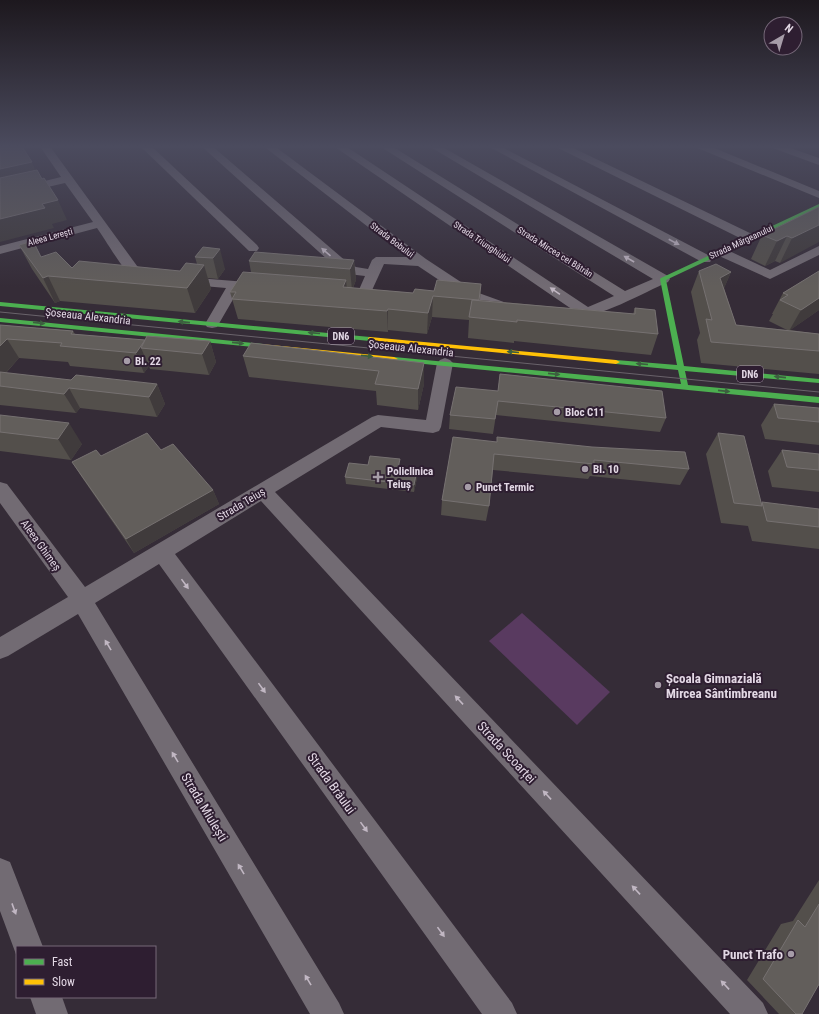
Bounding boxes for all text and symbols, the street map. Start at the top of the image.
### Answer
north arrow [763,16,803,56]
text: N [782,21,796,36]
street label: Strada Triunghiului [452,219,512,265]
street label: Strada Bobului [368,220,416,260]
street label: Strada Mărgeanului [708,223,774,261]
street label: Strada Mircea cel Bătrân [515,225,595,279]
street label: Aleea Lerești [26,226,74,249]
one-way arrow [668,239,680,245]
one-way arrow [321,247,331,256]
one-way arrow [624,255,634,263]
one-way arrow [550,287,560,295]
street label: Șoseaua Alexandria [45,306,131,327]
one-way arrow [178,318,190,325]
one-way arrow [33,320,45,327]
road number: DN6 [328,328,354,344]
one-way arrow [308,330,320,337]
street label: Șoseaua Alexandria [368,338,454,359]
one-way arrow [232,340,244,346]
one-way arrow [507,348,519,355]
one-way arrow [361,352,373,359]
place label: Bl. 22 [135,355,161,368]
marker: Bl. 22 [122,356,132,366]
one-way arrow [636,361,648,367]
road number: DN6 [737,366,763,382]
one-way arrow [548,371,560,378]
one-way arrow [774,374,786,380]
one-way arrow [718,388,730,394]
place label: Bloc C11 [565,406,604,419]
marker: Bloc C11 [552,407,562,417]
place label: Bl. 10 [593,463,619,476]
marker: Bl. 10 [580,464,590,474]
place label: Policlinica Teiuș [387,465,433,491]
marker: Policlinica Teiuș [372,471,384,483]
place label: Punct Termic [476,481,534,494]
marker: Punct Termic [463,482,473,492]
street label: Strada Teiuș [215,485,268,524]
street label: Aleea Ghimeș [18,517,63,573]
one-way arrow [181,578,189,589]
one-way arrow [105,639,112,651]
place label: Școala Gimnazială Mircea Sântimbreanu [666,671,777,701]
marker: Școala Gimnazială Mircea Sântimbreanu [653,680,663,690]
one-way arrow [258,683,266,694]
one-way arrow [455,696,464,705]
street label: Strada Scoarței [474,718,539,787]
street label: Strada Brâului [304,750,359,817]
one-way arrow [171,751,178,763]
street label: Strada Miulești [177,770,231,845]
one-way arrow [543,790,552,801]
one-way arrow [360,822,368,832]
one-way arrow [238,863,245,875]
one-way arrow [632,886,641,895]
one-way arrow [11,903,17,915]
one-way arrow [437,926,445,937]
legend [16,946,156,998]
place label: Punct Trafo [723,947,784,962]
marker: Punct Trafo [786,949,796,959]
text: Fast [52,955,73,969]
text: Slow [52,975,75,989]
one-way arrow [304,975,311,986]
one-way arrow [721,981,730,990]

